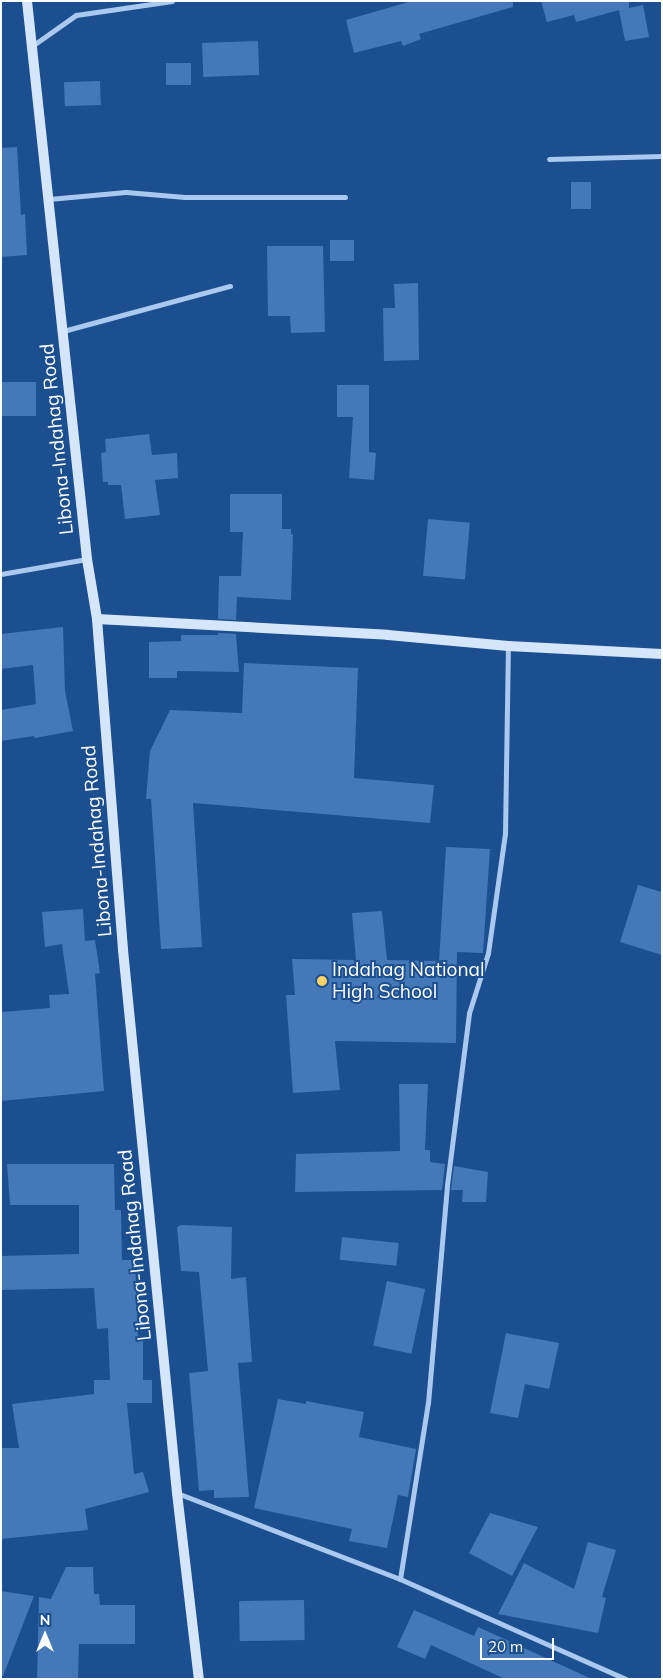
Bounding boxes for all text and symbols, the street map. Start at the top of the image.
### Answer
street label: Libona-Indahag Road [36,342,78,536]
street label: Libona-Indahag Road [77,744,117,938]
place label: Indahag National High School [332,959,484,1003]
marker: Indahag National High School [316,975,328,987]
street label: Libona-Indahag Road [114,1148,156,1342]
north arrow [20,1610,70,1660]
text: N [40,1611,50,1629]
scale bar [483,1628,557,1660]
text: 20 m [488,1637,523,1656]

